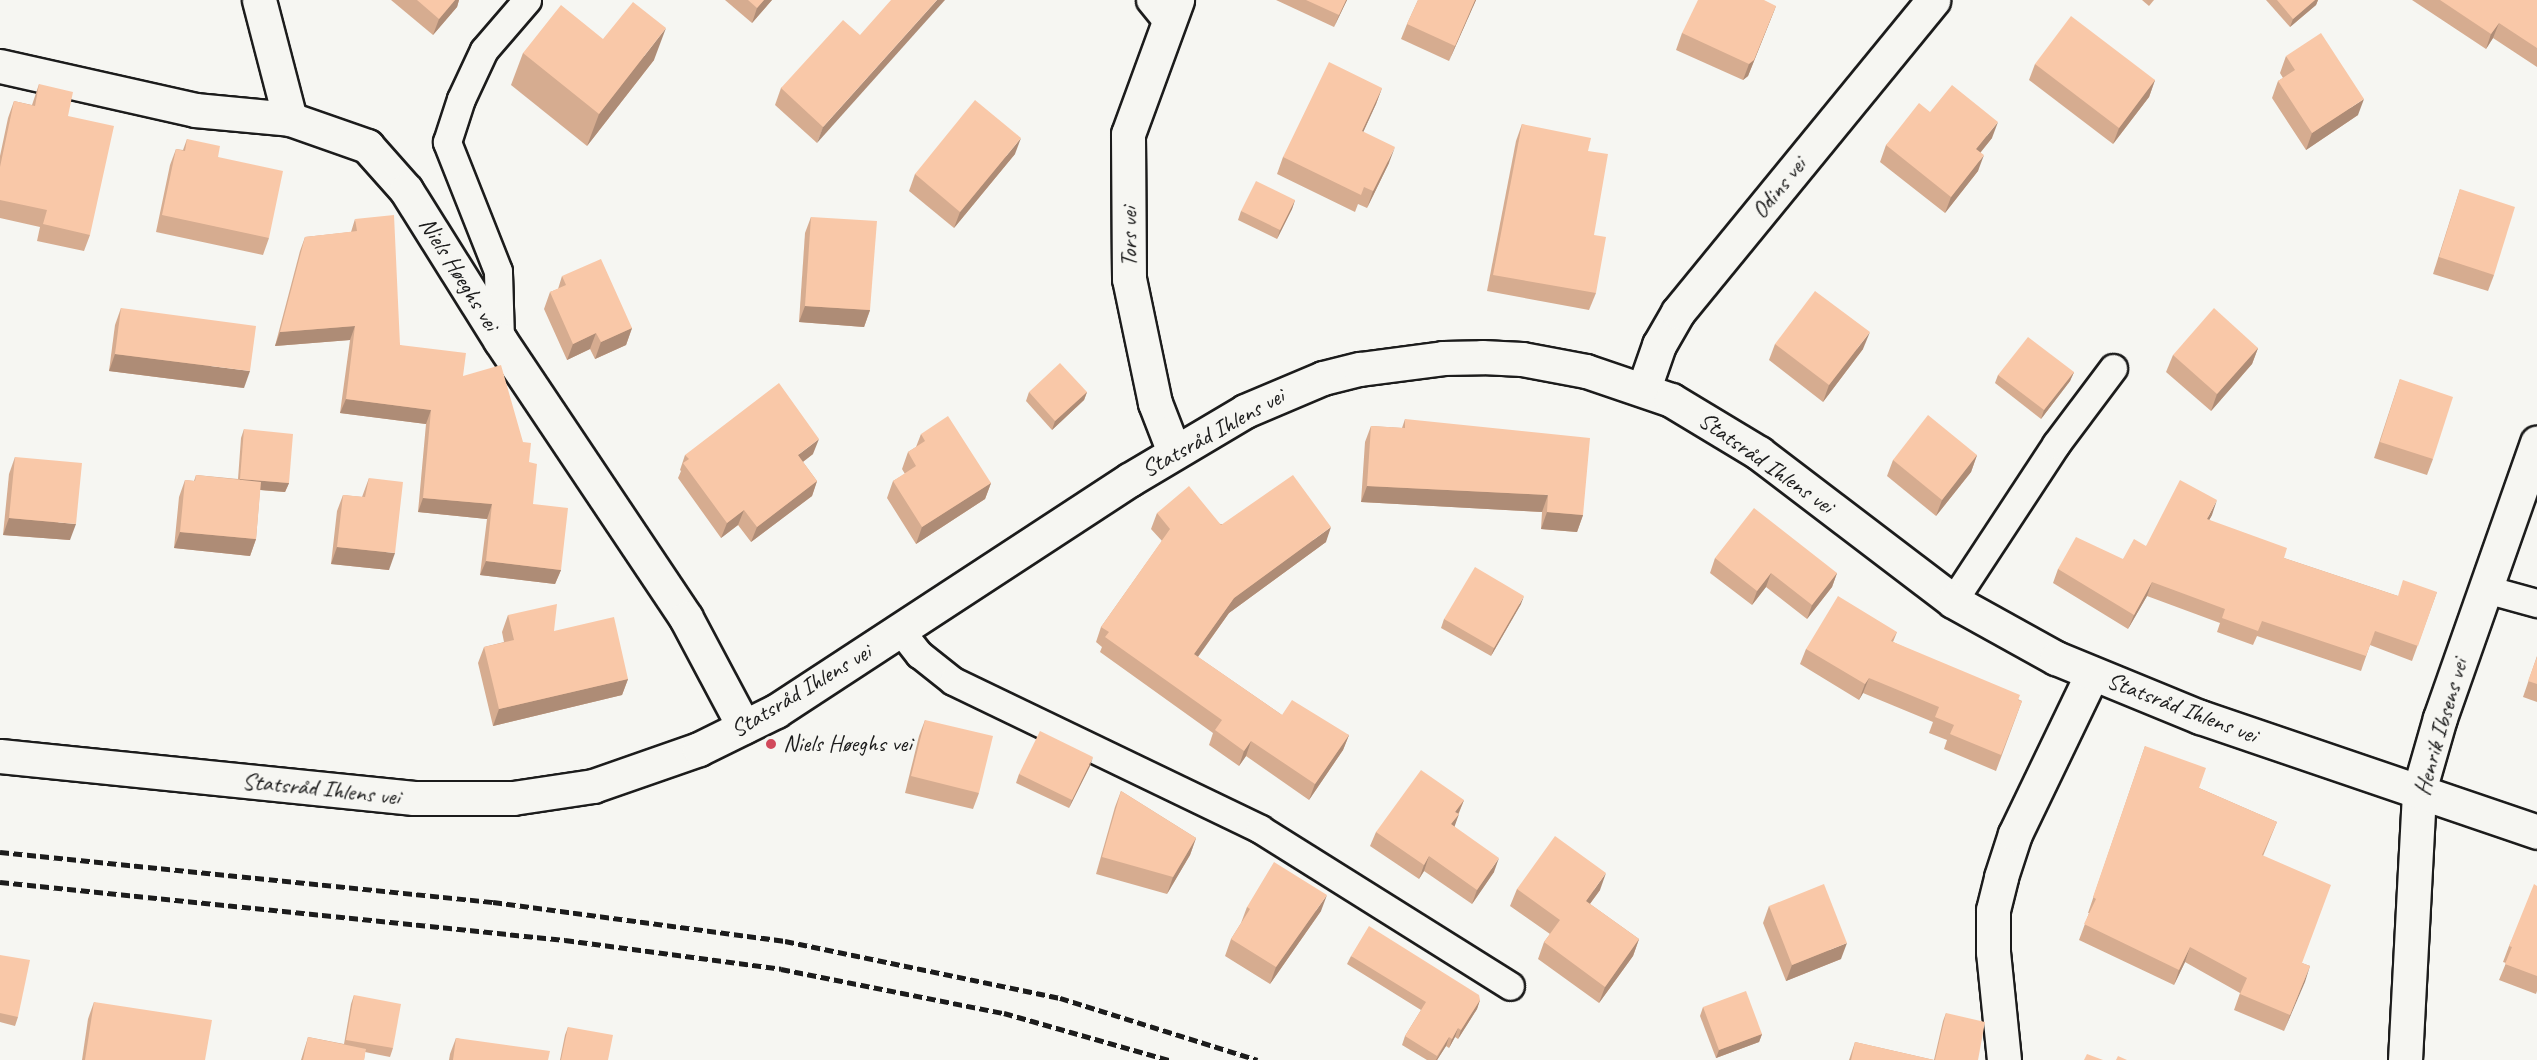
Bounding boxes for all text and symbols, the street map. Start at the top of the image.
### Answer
street label: Odins vei [1746,151,1812,225]
street label: Tors vei [1115,207,1143,267]
street label: Niels Høeghs vei [413,212,505,336]
street label: Statsråd Ihlens vei [1136,382,1290,484]
street label: Statsråd Ihlens vei [1692,405,1840,521]
street label: Statsråd Ihlens vei [725,638,877,744]
street label: Henrik Ibsens vei [2408,655,2474,799]
street label: Statsråd Ihlens vei [2102,666,2262,750]
place label: Niels Høeghs vei [783,730,912,758]
marker: Niels Høeghs vei [764,737,778,751]
street label: Statsråd Ihlens vei [240,766,402,812]

